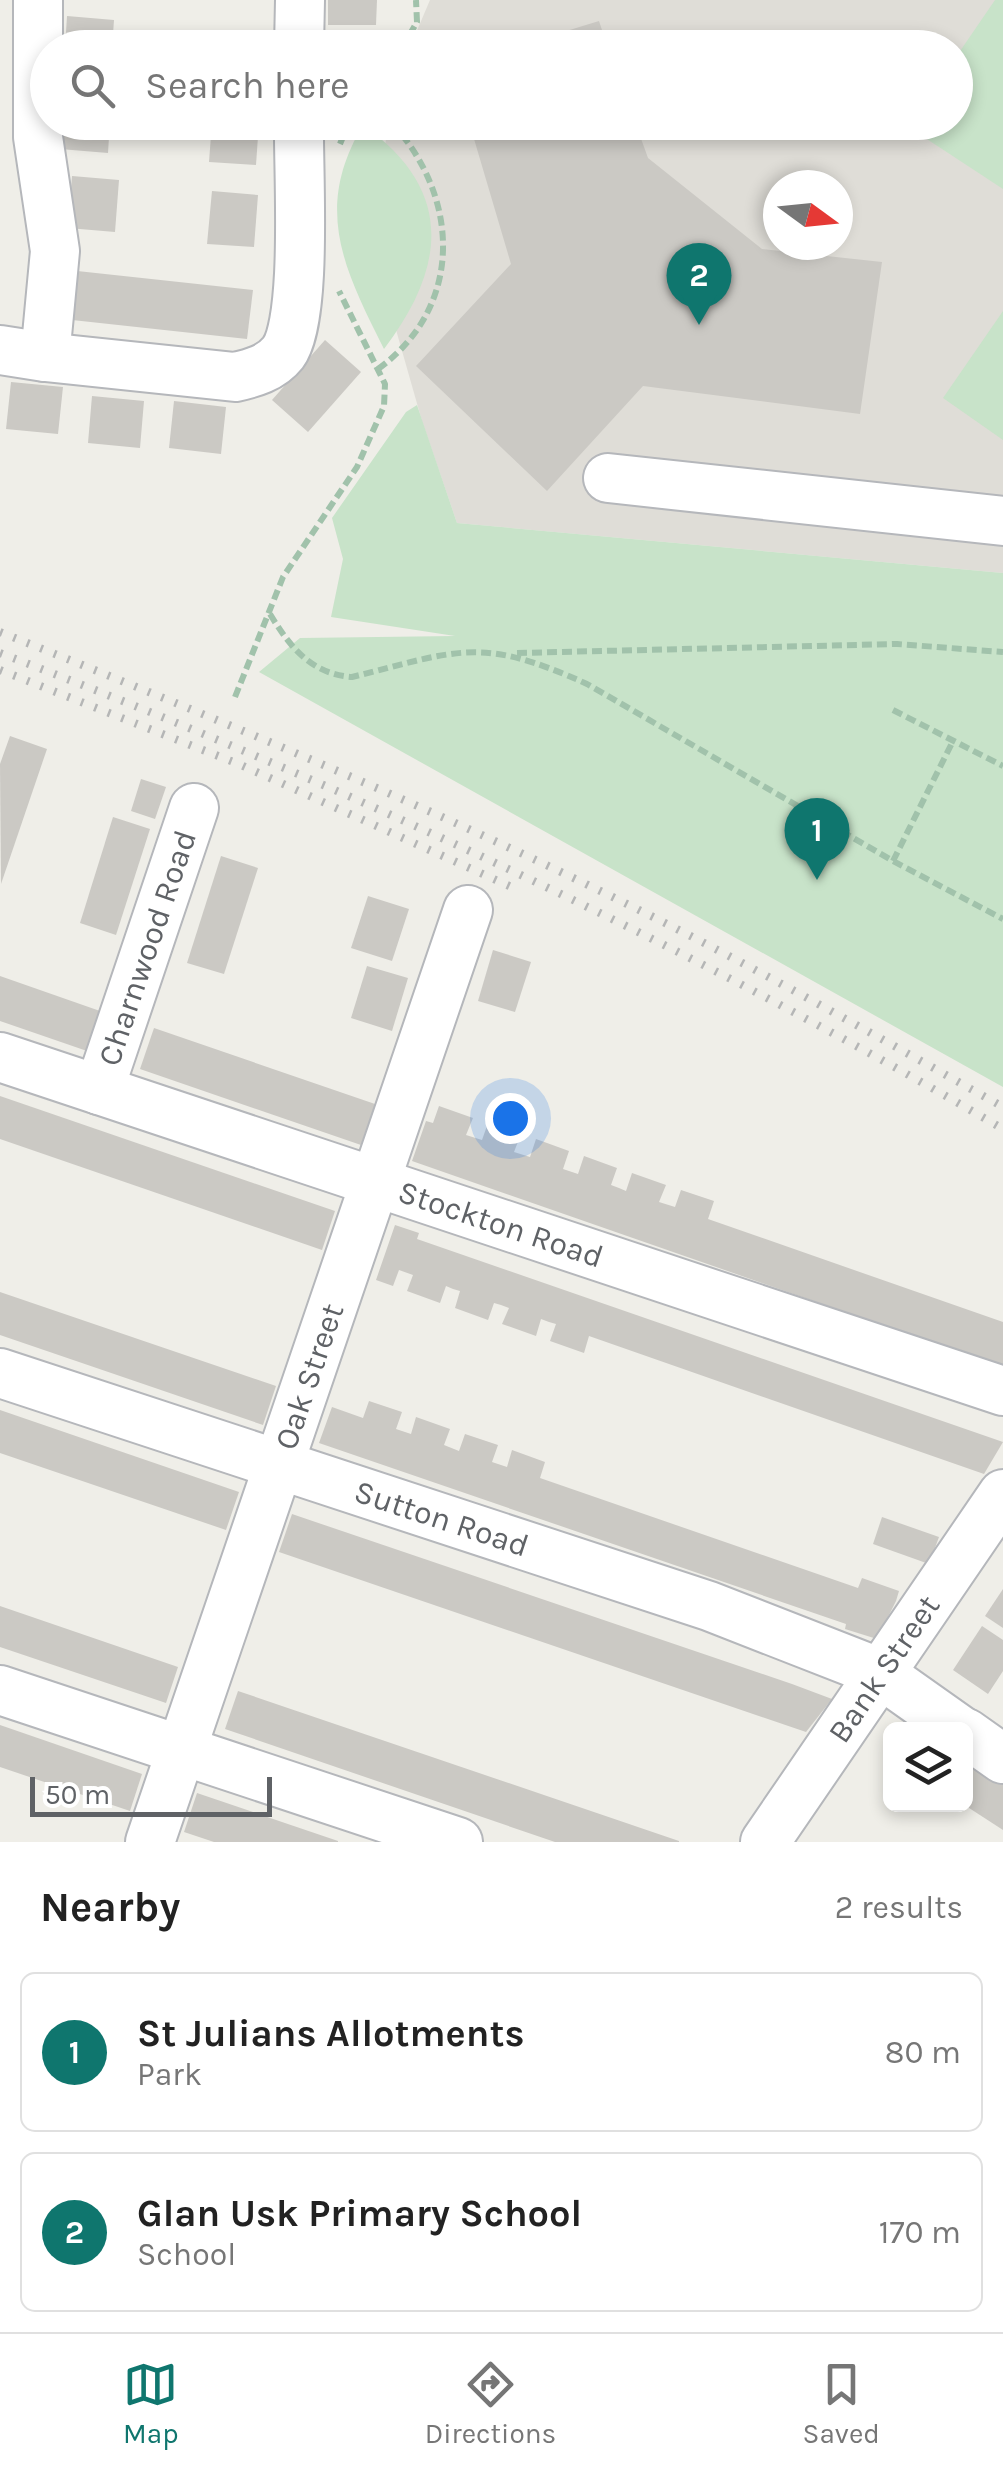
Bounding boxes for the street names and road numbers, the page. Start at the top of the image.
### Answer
street label: Charnwood Road [90,825,204,1070]
street label: Stockton Road [394,1173,608,1275]
street label: Oak Street [267,1299,351,1454]
street label: Sutton Road [350,1472,533,1564]
street label: Bank Street [820,1588,947,1749]

